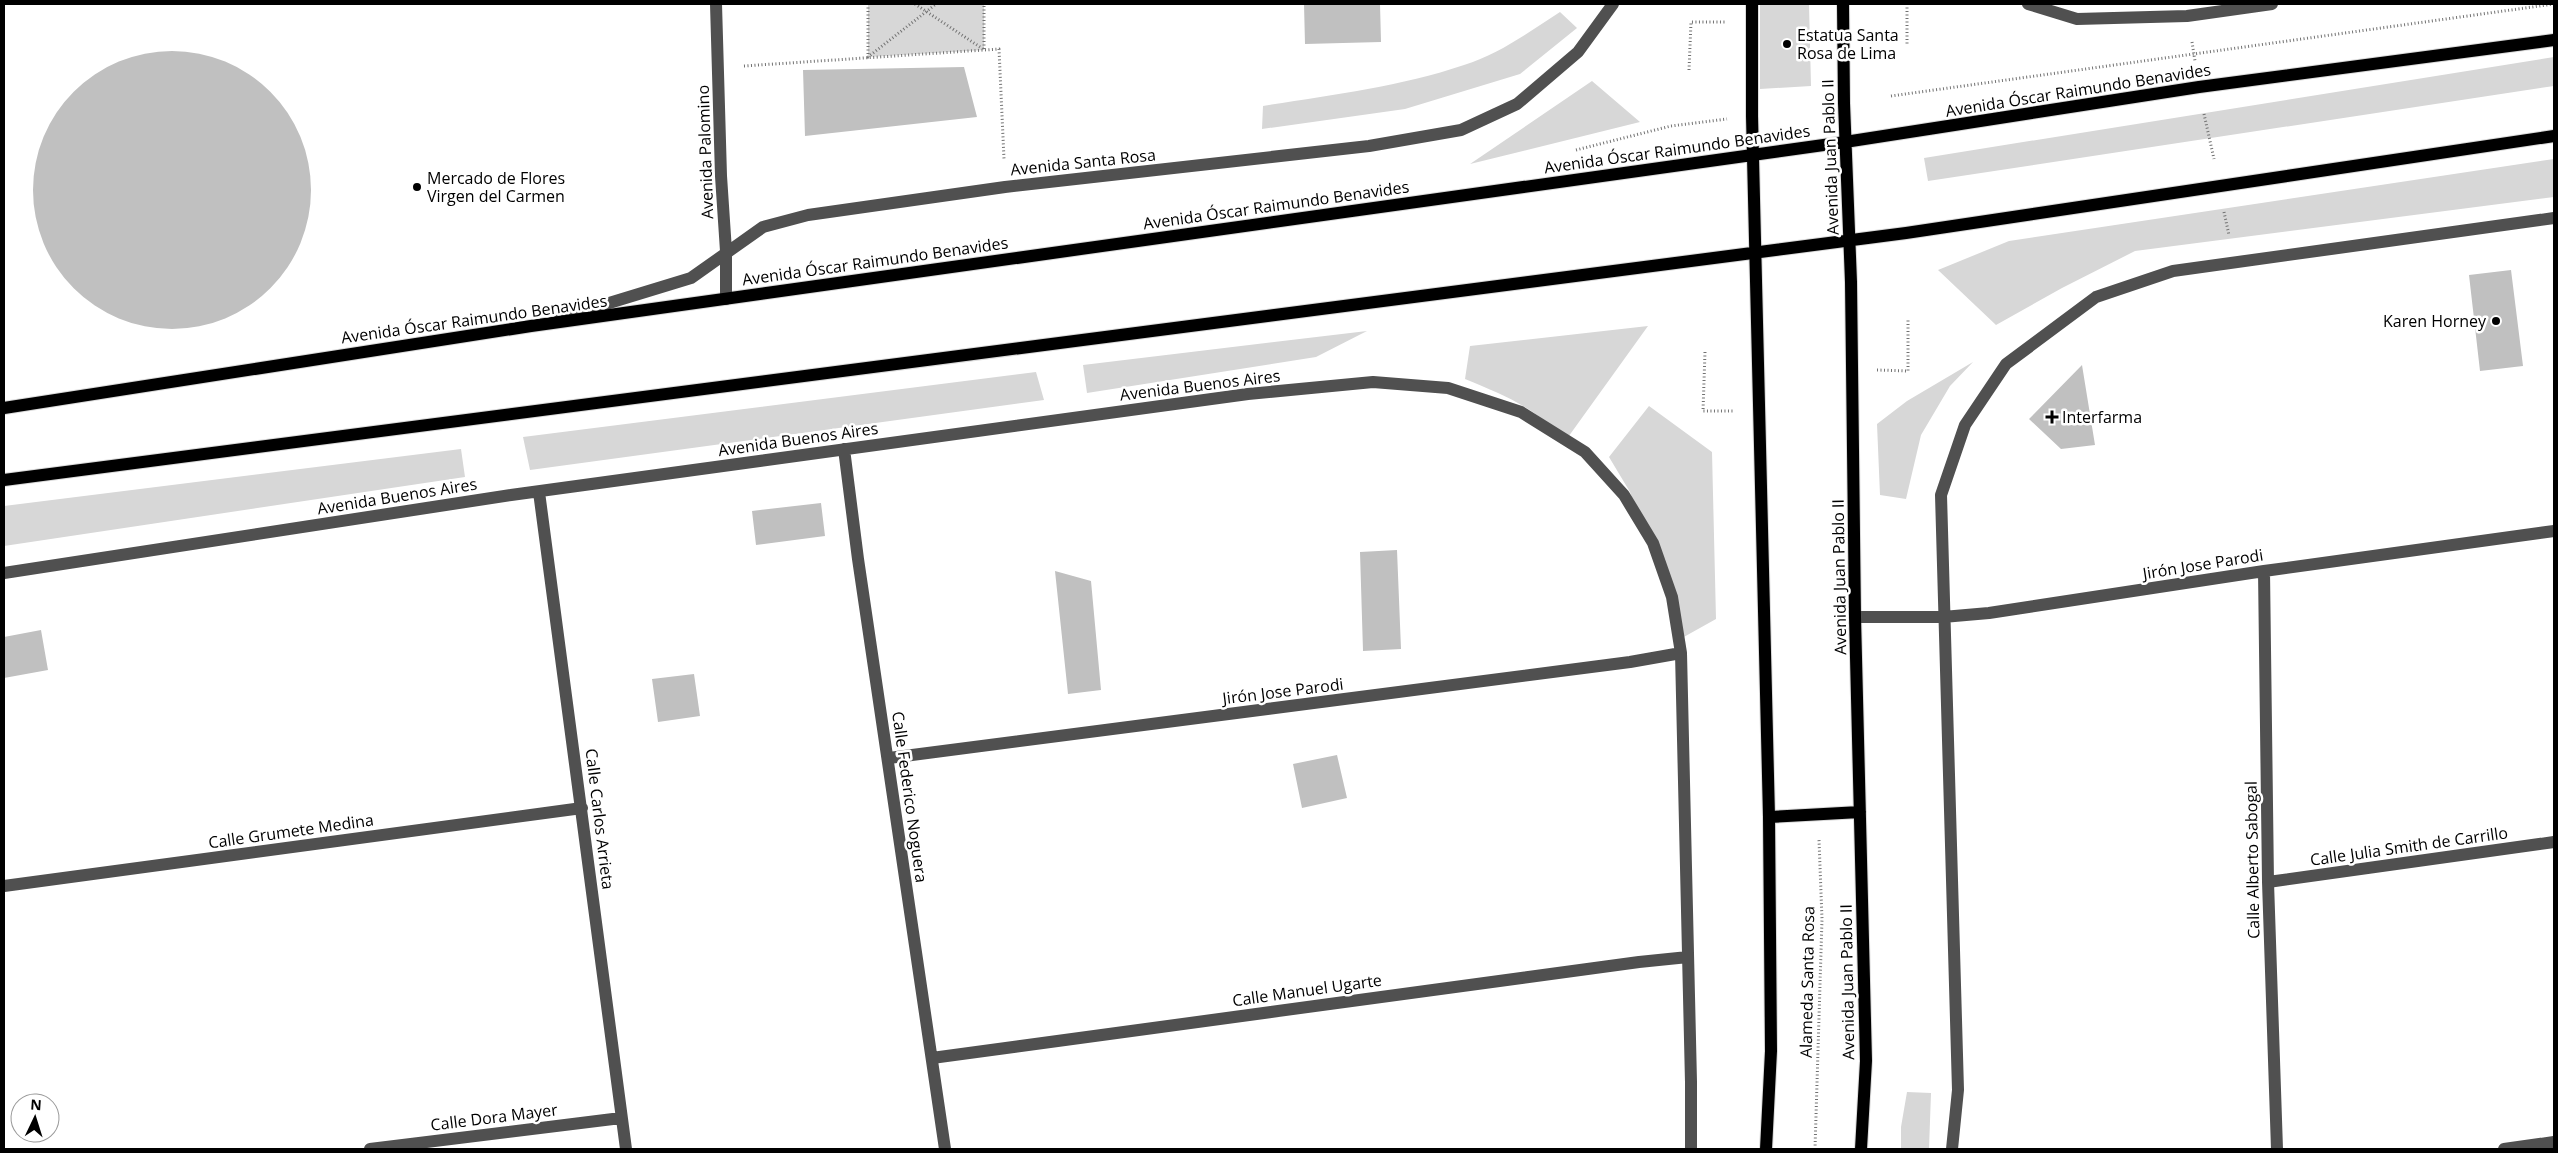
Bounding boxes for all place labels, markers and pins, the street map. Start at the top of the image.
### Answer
place label: Estatua Santa Rosa de Lima [1797,24,1899,64]
marker: Estatua Santa Rosa de Lima [1781,38,1793,50]
place label: Mercado de Flores Virgen del Carmen [427,167,565,207]
marker: Mercado de Flores Virgen del Carmen [411,181,423,193]
place label: Karen Horney [2383,310,2487,332]
marker: Karen Horney [2490,315,2502,327]
place label: Interfarma [2062,406,2142,428]
marker: Interfarma [2046,411,2058,423]

